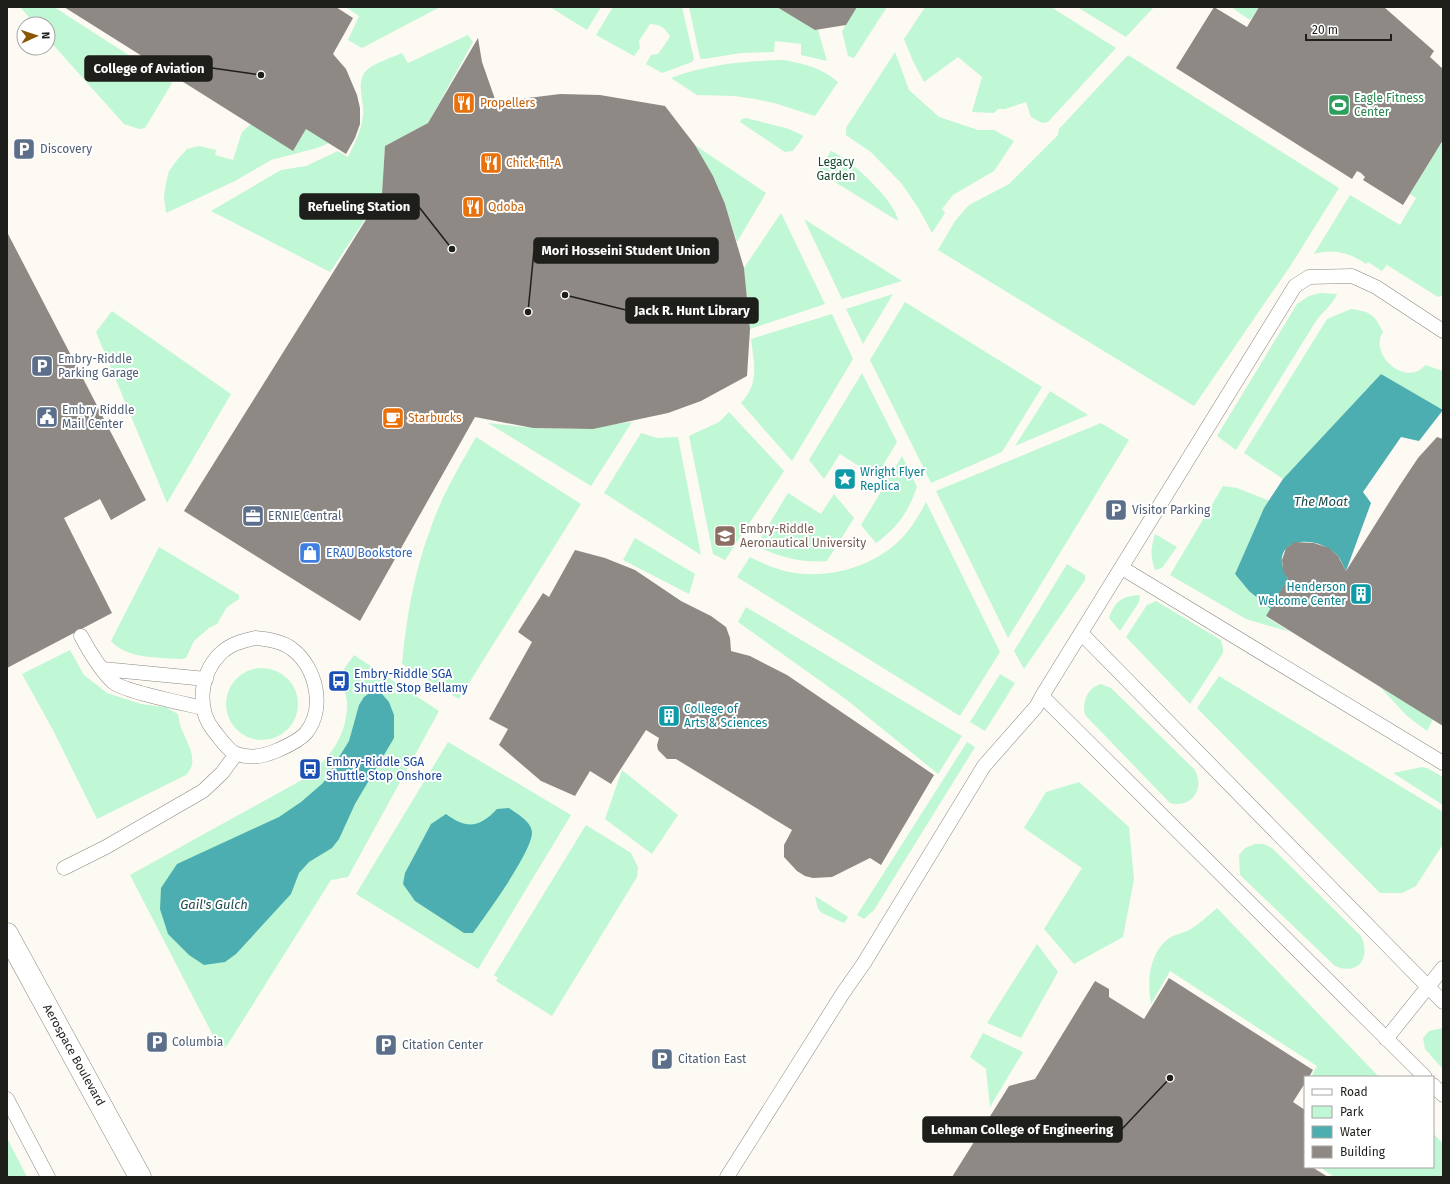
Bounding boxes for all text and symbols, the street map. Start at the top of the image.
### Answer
north arrow [16,16,56,56]
scale bar [1306,16,1391,42]
text: 20 m [1312,23,1338,37]
text: N [39,32,52,39]
callout: College of Aviation [85,56,212,81]
text: College of Aviation [94,61,204,76]
restaurant icon: Propellers [451,90,477,116]
place label: Eagle Fitness Center [1354,91,1424,119]
sports icon: Eagle Fitness Center [1326,92,1352,118]
place label: Propellers [480,96,536,110]
parking icon: Discovery [11,136,37,162]
place label: Discovery [40,142,92,156]
restaurant icon: Chick-fil-A [478,150,504,176]
park label: Legacy Garden [816,155,856,183]
place label: Chick-fil-A [506,156,561,170]
callout: Refueling Station [300,194,419,219]
restaurant icon: Qdoba [460,194,486,220]
text: Refueling Station [308,199,410,214]
place label: Qdoba [488,200,524,214]
callout: Mori Hosseini Student Union [534,238,718,263]
text: Mori Hosseini Student Union [542,243,710,258]
callout: Jack R. Hunt Library [626,298,758,323]
text: Jack R. Hunt Library [633,303,750,318]
place label: Embry-Riddle Parking Garage [58,352,139,380]
parking icon: Embry-Riddle Parking Garage [29,353,55,379]
place label: Embry Riddle Mail Center [62,403,134,431]
public building icon: Embry Riddle Mail Center [34,404,60,430]
cafe icon: Starbucks [380,405,406,431]
place label: Starbucks [408,411,462,425]
place label: Wright Flyer Replica [860,465,925,493]
place icon: Wright Flyer Replica [832,466,858,492]
water label: The Moat [1294,494,1348,509]
parking icon: Visitor Parking [1103,497,1129,523]
office icon: ERNIE Central [240,503,266,529]
place label: Visitor Parking [1132,503,1211,517]
place label: ERNIE Central [268,509,342,523]
place label: Embry-Riddle Aeronautical University [740,522,866,550]
school or university icon: Embry-Riddle Aeronautical University [712,523,738,549]
shop icon: ERAU Bookstore [297,540,323,566]
place label: ERAU Bookstore [326,546,413,560]
place label: Henderson Welcome Center [1258,580,1346,608]
building icon: Henderson Welcome Center [1348,581,1374,607]
place label: Embry-Riddle SGA Shuttle Stop Bellamy [354,667,468,695]
bus stop icon: Embry-Riddle SGA Shuttle Stop Bellamy [326,668,352,694]
place label: College of Arts & Sciences [684,702,768,730]
building icon: College of Arts & Sciences [656,703,682,729]
place label: Embry-Riddle SGA Shuttle Stop Onshore [326,755,442,783]
bus stop icon: Embry-Riddle SGA Shuttle Stop Onshore [297,756,323,782]
water label: Gail's Gulch [180,897,248,912]
street label: Aerospace Boulevard [40,1002,108,1108]
parking icon: Columbia [144,1029,170,1055]
parking icon: Citation Center [373,1032,399,1058]
place label: Columbia [172,1035,223,1049]
place label: Citation Center [402,1038,484,1052]
parking icon: Citation East [649,1046,675,1072]
place label: Citation East [678,1052,747,1066]
legend [1304,1076,1434,1168]
text: Road [1340,1085,1368,1099]
text: Park [1340,1105,1364,1119]
callout: Lehman College of Engineering [923,1117,1122,1142]
text: Lehman College of Engineering [931,1122,1114,1137]
text: Water [1340,1125,1372,1139]
text: Building [1340,1145,1386,1159]

